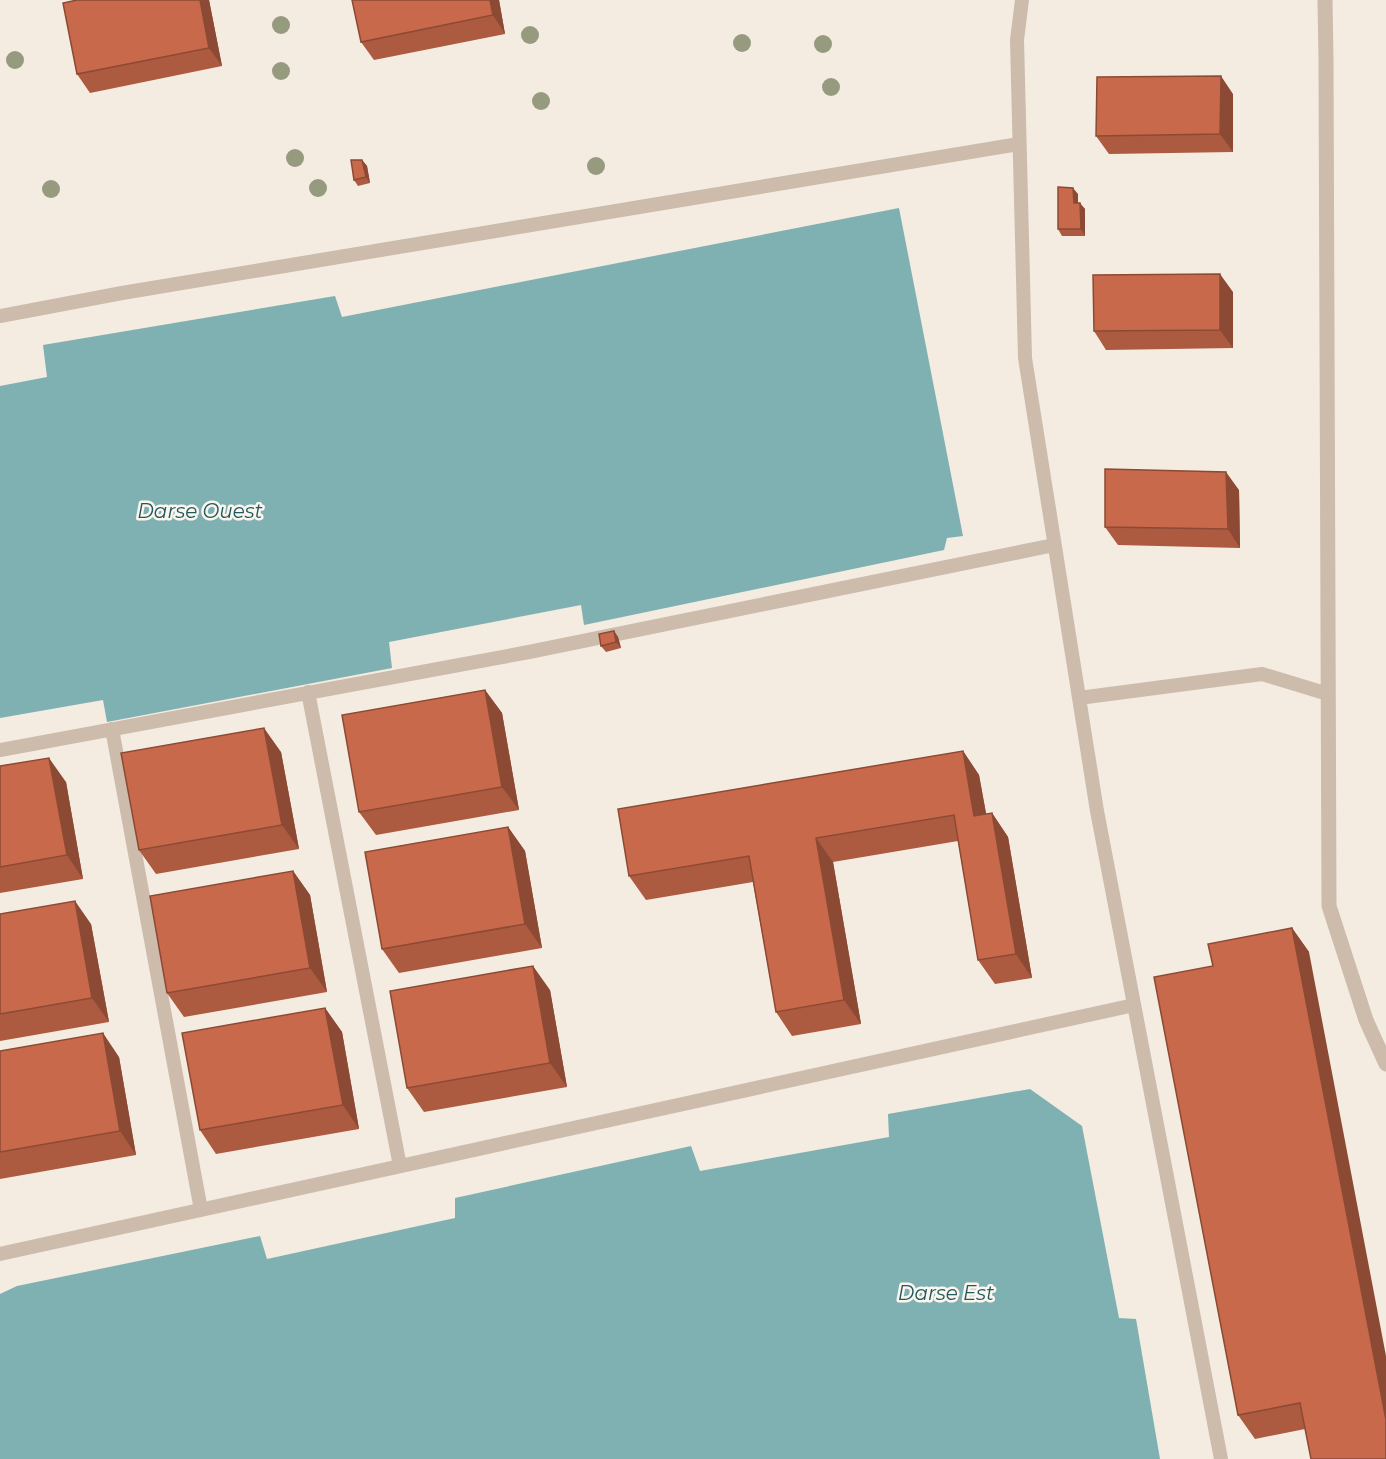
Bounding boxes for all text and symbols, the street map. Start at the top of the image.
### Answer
water label: Darse Ouest [137,499,263,523]
water label: Darse Est [898,1281,994,1305]

